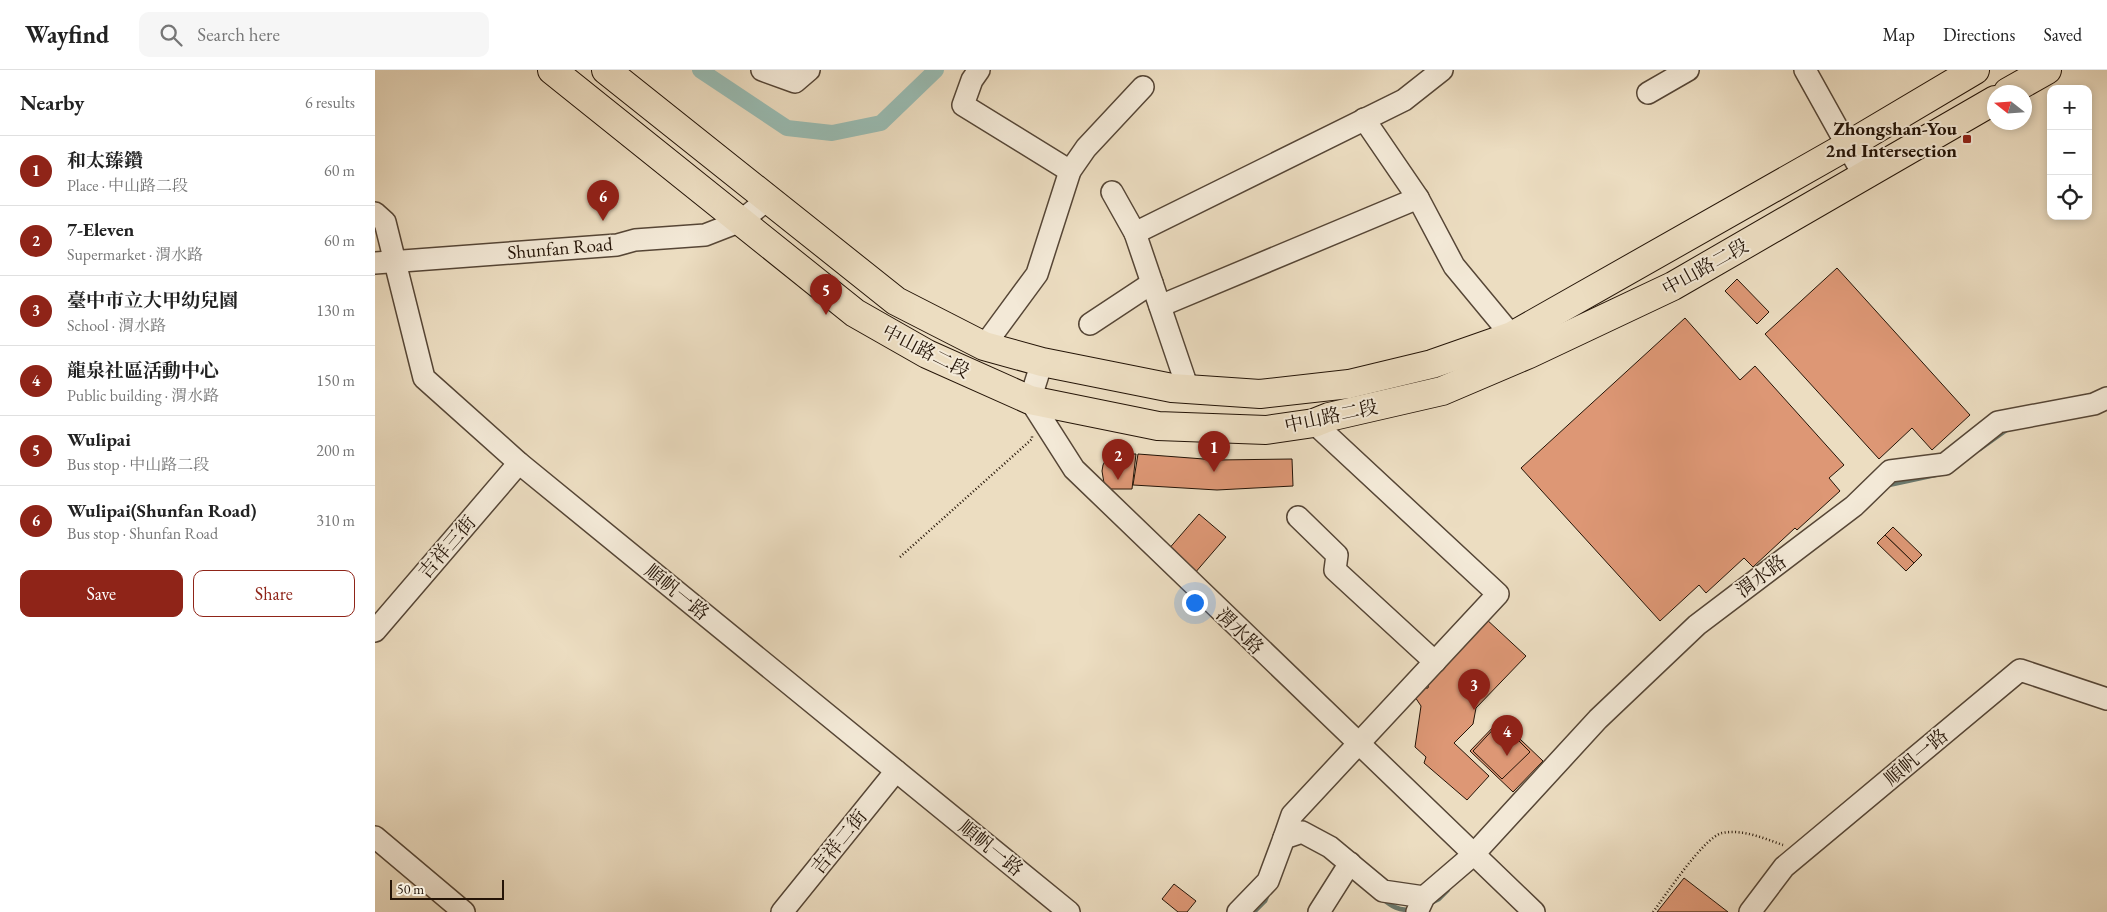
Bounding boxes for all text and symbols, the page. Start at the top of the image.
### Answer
search box [139,12,489,57]
text: Wayfind [25,19,109,50]
icon: search [157,21,185,49]
text: Search here [197,22,280,47]
text: Map [1883,23,1915,46]
text: Directions [1943,23,2015,46]
text: Saved [2043,23,2082,46]
north arrow [1987,85,2032,130]
map controls [2047,85,2092,220]
button: + [2047,85,2092,130]
text: Nearby [20,89,84,116]
text: 6 results [305,92,355,113]
place label: Zhongshan-You 2nd Intersection [1825,116,1958,163]
button: − [2047,130,2092,175]
marker: Zhongshan-You 2nd Intersection [1961,133,1973,145]
text: 和太臻鑽 [67,148,143,173]
text: 1 [32,160,40,181]
text: 60 m [324,160,355,181]
text: Place · 中山路二段 [67,175,188,196]
button: locate [2047,175,2092,220]
pin: 6 [587,180,619,221]
text: 7-Eleven [67,217,134,242]
text: 2 [32,230,40,251]
text: 60 m [324,230,355,251]
street label: Shunfan Road [506,231,614,265]
street label: 中山路二段 [1657,233,1753,301]
text: Supermarket · 渭水路 [67,244,203,265]
pin: 5 [810,274,842,315]
text: 臺中市立大甲幼兒園 [67,288,238,313]
text: 3 [32,300,40,321]
text: 130 m [316,300,355,321]
text: School · 渭水路 [67,315,166,336]
street label: 中山路二段 [878,318,974,384]
text: 龍泉社區活動中心 [67,358,219,383]
text: 4 [32,370,40,391]
text: 150 m [316,370,355,391]
text: Public building · 渭水路 [67,385,219,406]
street label: 中山路二段 [1282,394,1380,438]
text: Wulipai [67,427,131,452]
pin: 1 [1198,431,1230,472]
pin: 2 [1102,439,1134,480]
text: 5 [32,440,40,461]
text: 200 m [316,440,355,461]
text: Bus stop · 中山路二段 [67,454,209,475]
text: Wulipai(Shunfan Road) [67,498,256,523]
text: 6 [32,510,40,531]
text: 310 m [316,510,355,531]
street label: 吉祥三街 [413,510,481,584]
text: Bus stop · Shunfan Road [67,523,218,544]
street label: 渭水路 [1731,549,1791,603]
street label: 順帆一路 [640,558,714,626]
button: Save [20,570,183,617]
button: Share [193,570,355,617]
your location [1182,590,1208,616]
street label: 渭水路 [1211,602,1269,660]
pin: 3 [1458,669,1490,710]
pin: 4 [1491,715,1523,756]
street label: 順帆一路 [1879,723,1953,791]
street label: 吉祥二街 [805,805,873,879]
street label: 順帆一路 [954,814,1028,882]
scale bar [390,877,504,900]
text: 50 m [397,880,424,898]

